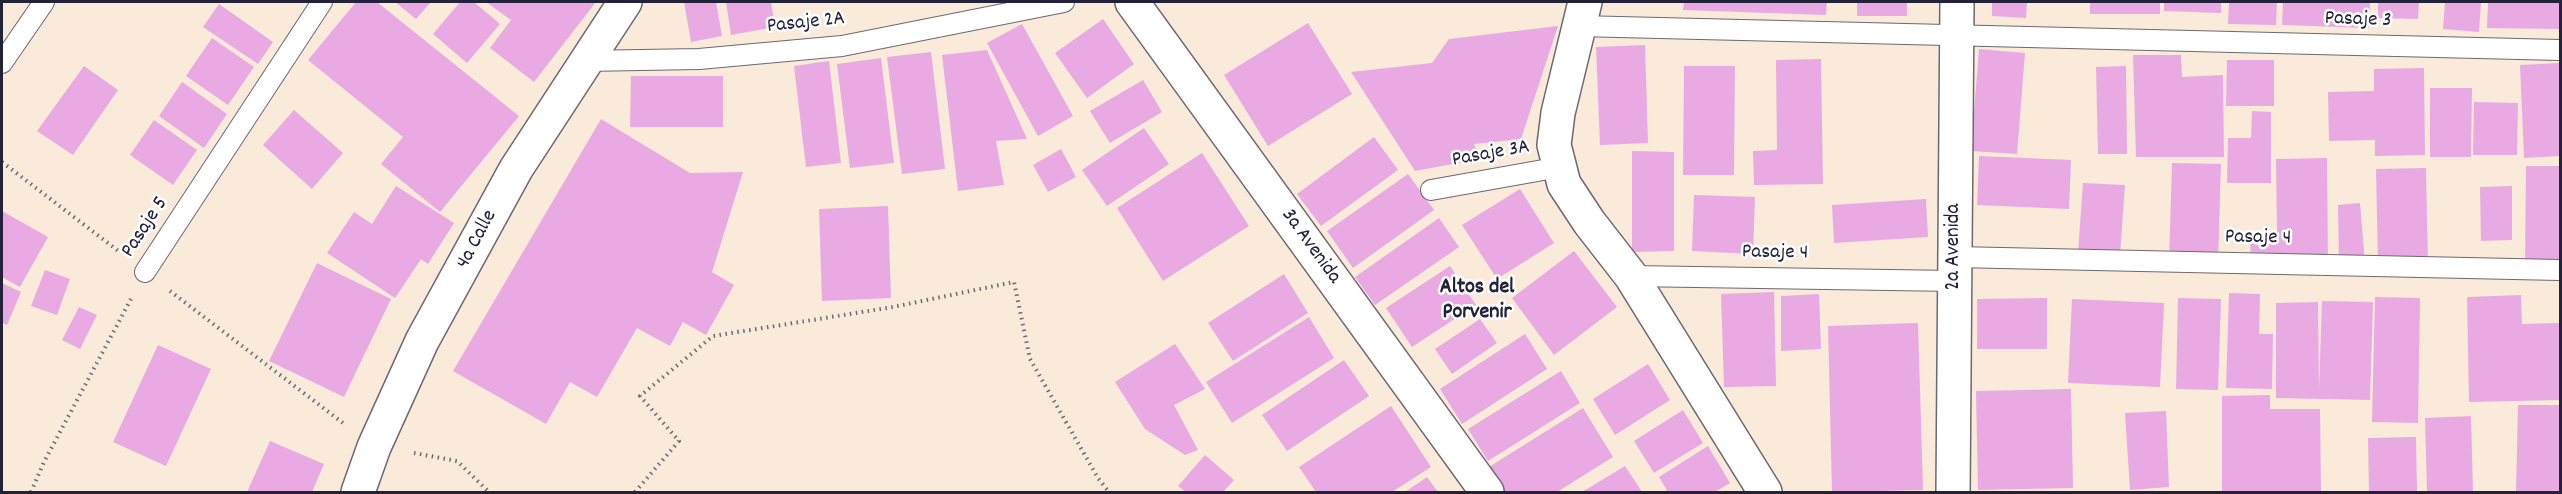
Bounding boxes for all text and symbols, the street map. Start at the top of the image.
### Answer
street label: Pasaje 2A [766,7,846,41]
street label: Pasaje 3 [2324,7,2392,35]
street label: Pasaje 3A [1450,136,1532,174]
street label: Pasaje 5 [117,193,175,263]
street label: 2a Avenida [1942,204,1968,290]
street label: 3a Avenida [1274,205,1346,289]
street label: 4a Calle [452,206,504,274]
street label: Pasaje 4 [2225,226,2291,252]
street label: Pasaje 4 [1742,241,1808,267]
district label: Altos del Porvenir [1440,276,1514,328]

